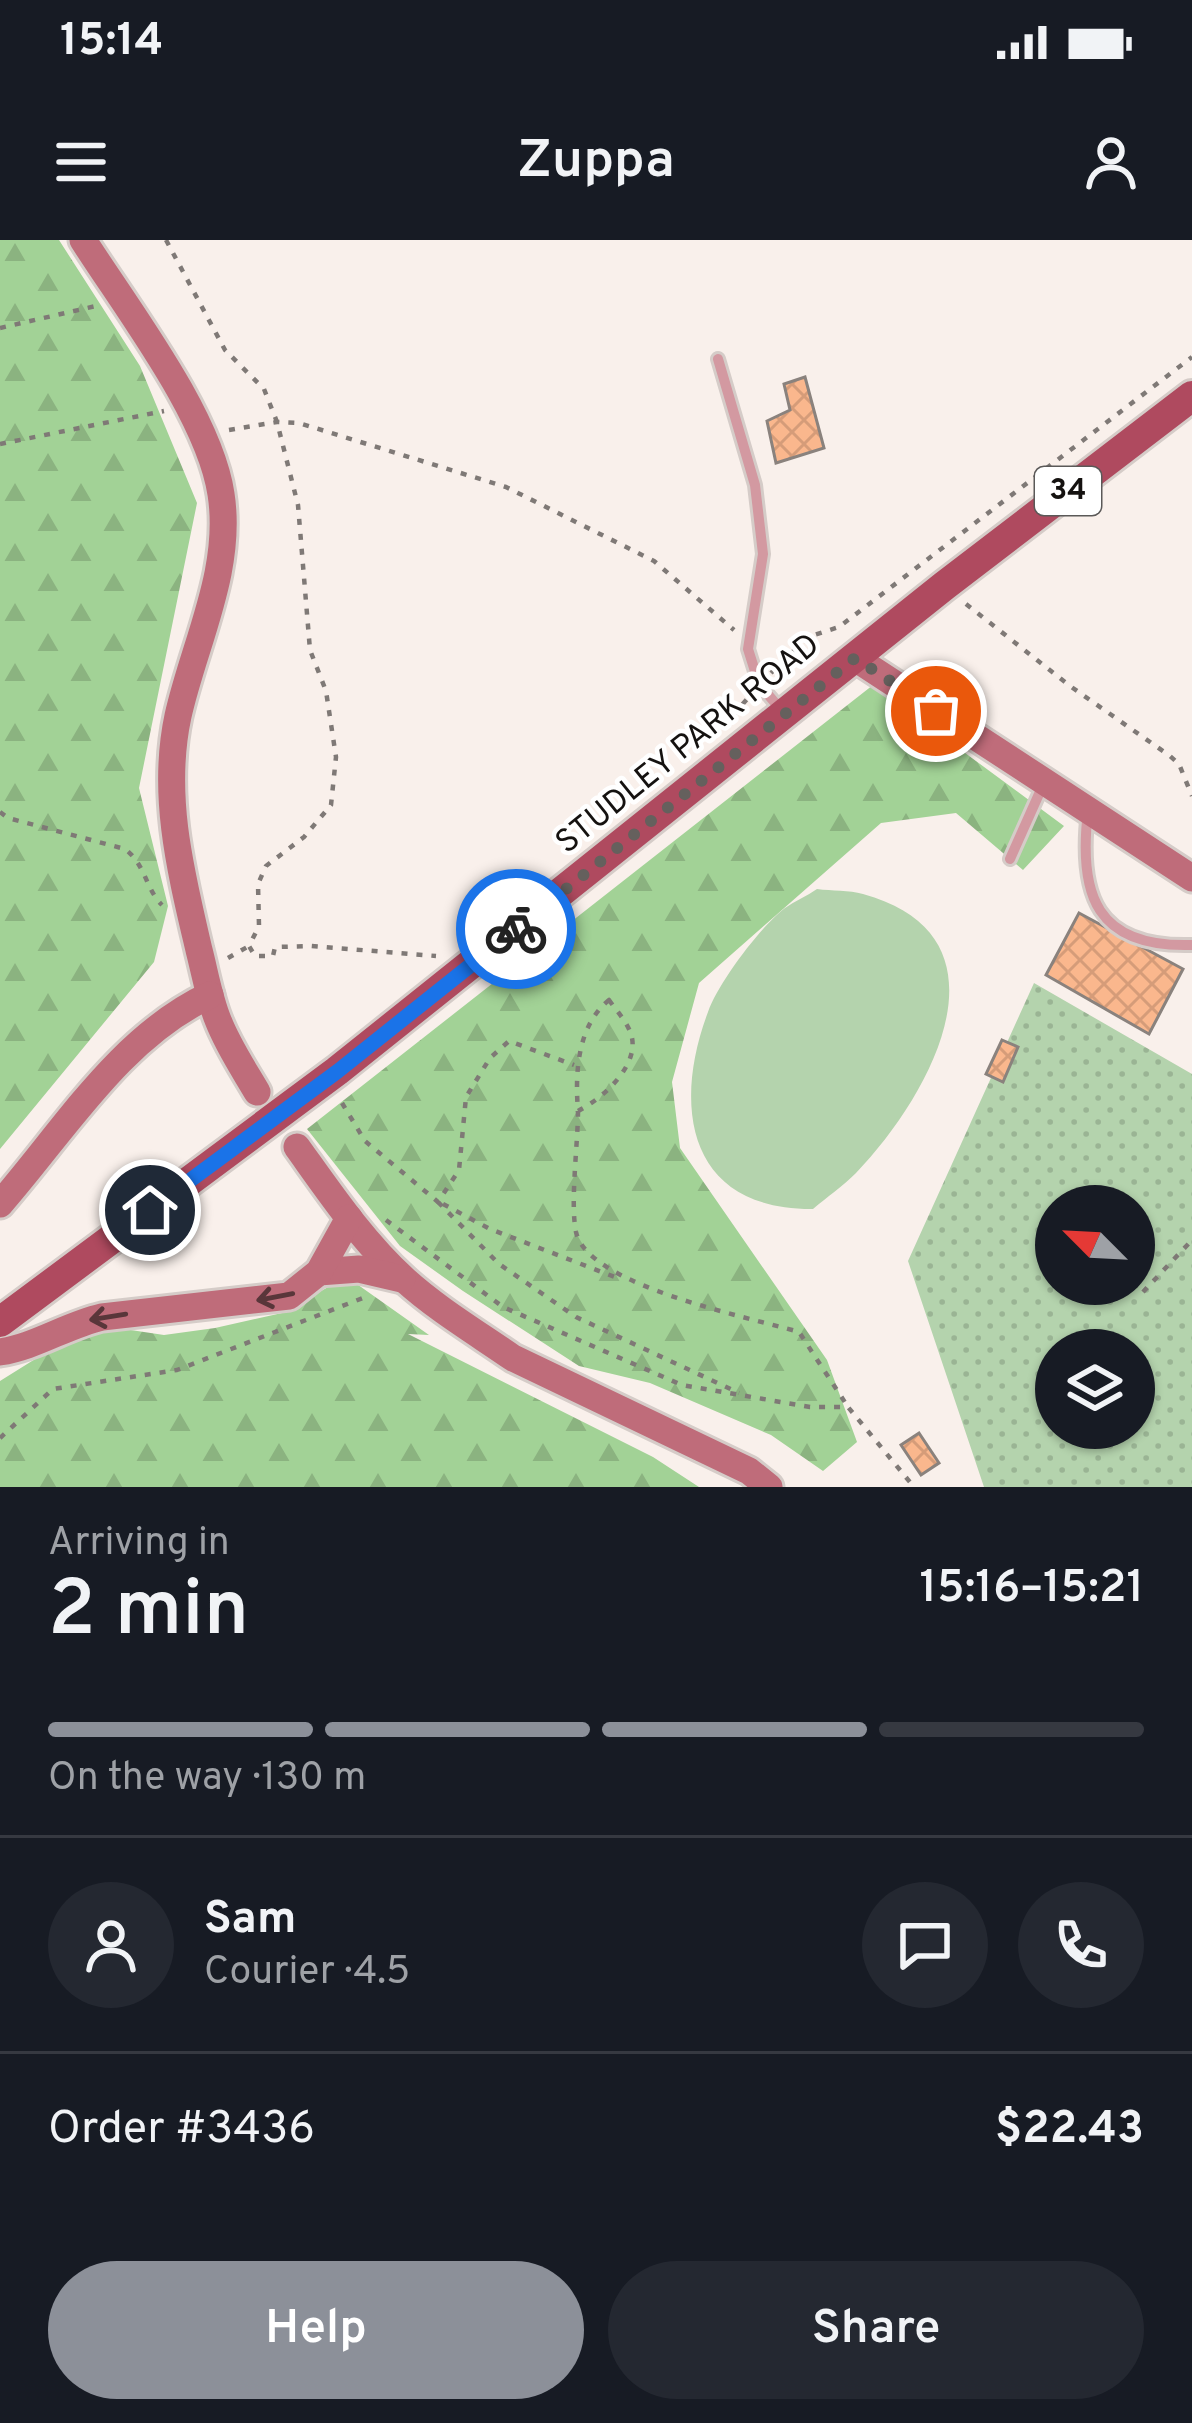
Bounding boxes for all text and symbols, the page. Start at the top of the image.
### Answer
text: 15:14 [60,14,163,71]
text: Zuppa [517,128,675,197]
icon: menu [48,129,114,195]
icon: person [1078,129,1144,195]
road number: 34 [1035,467,1101,515]
street label: STUDLEY PARK ROAD [548,625,830,865]
pin [885,660,987,762]
icon: bag [903,678,969,744]
courier [456,869,576,989]
icon: bike [483,896,549,962]
pin [99,1159,201,1261]
icon: home [117,1177,183,1243]
north arrow [1035,1185,1155,1305]
map controls [1035,1185,1155,1449]
one-way arrow [256,1287,295,1310]
one-way arrow [89,1306,128,1329]
button: layers [1035,1329,1155,1449]
text: Arriving in [48,1520,230,1569]
text: 15:16–15:21 [919,1561,1144,1618]
text: 2 min [48,1564,249,1663]
text: On the way · 130 m [48,1755,366,1804]
button: person [48,1882,174,2008]
button: chat [862,1882,988,2008]
button: phone [1018,1882,1144,2008]
text: Sam [204,1892,296,1949]
text: Courier · 4.5 [204,1949,410,1998]
text: Order #3436 [48,2102,315,2159]
text: $22.43 [995,2102,1144,2159]
button: Help [48,2261,584,2399]
button: Share [608,2261,1144,2399]

